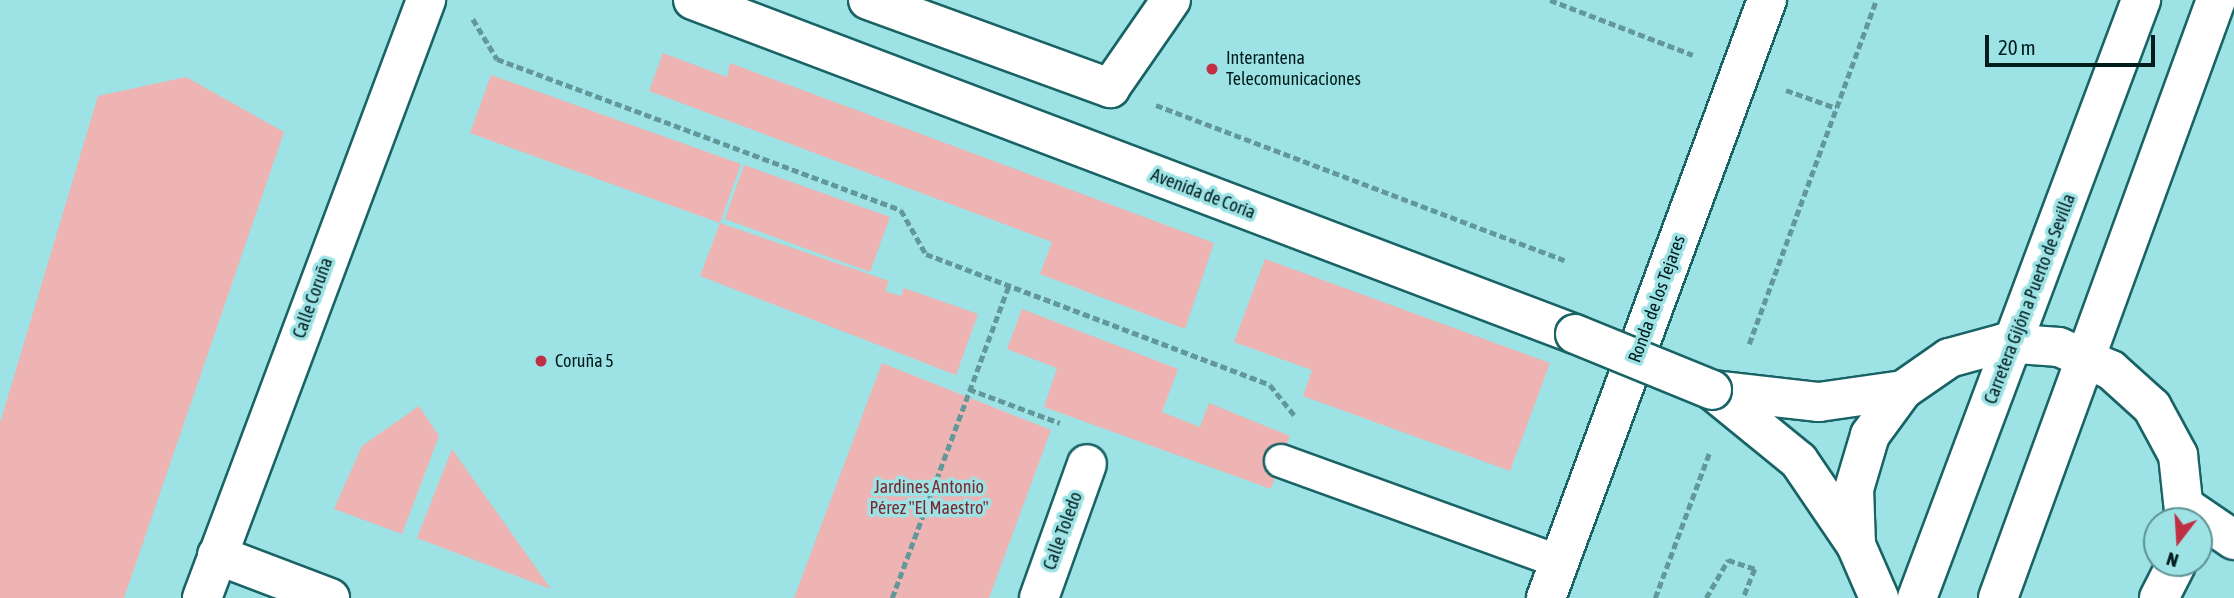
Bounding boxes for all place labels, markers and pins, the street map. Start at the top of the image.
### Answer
place label: Interantena Telecomunicaciones [1226,48,1361,90]
marker: Interantena Telecomunicaciones [1204,61,1220,77]
place label: Coruña 5 [555,350,614,372]
marker: Coruña 5 [533,353,549,369]

